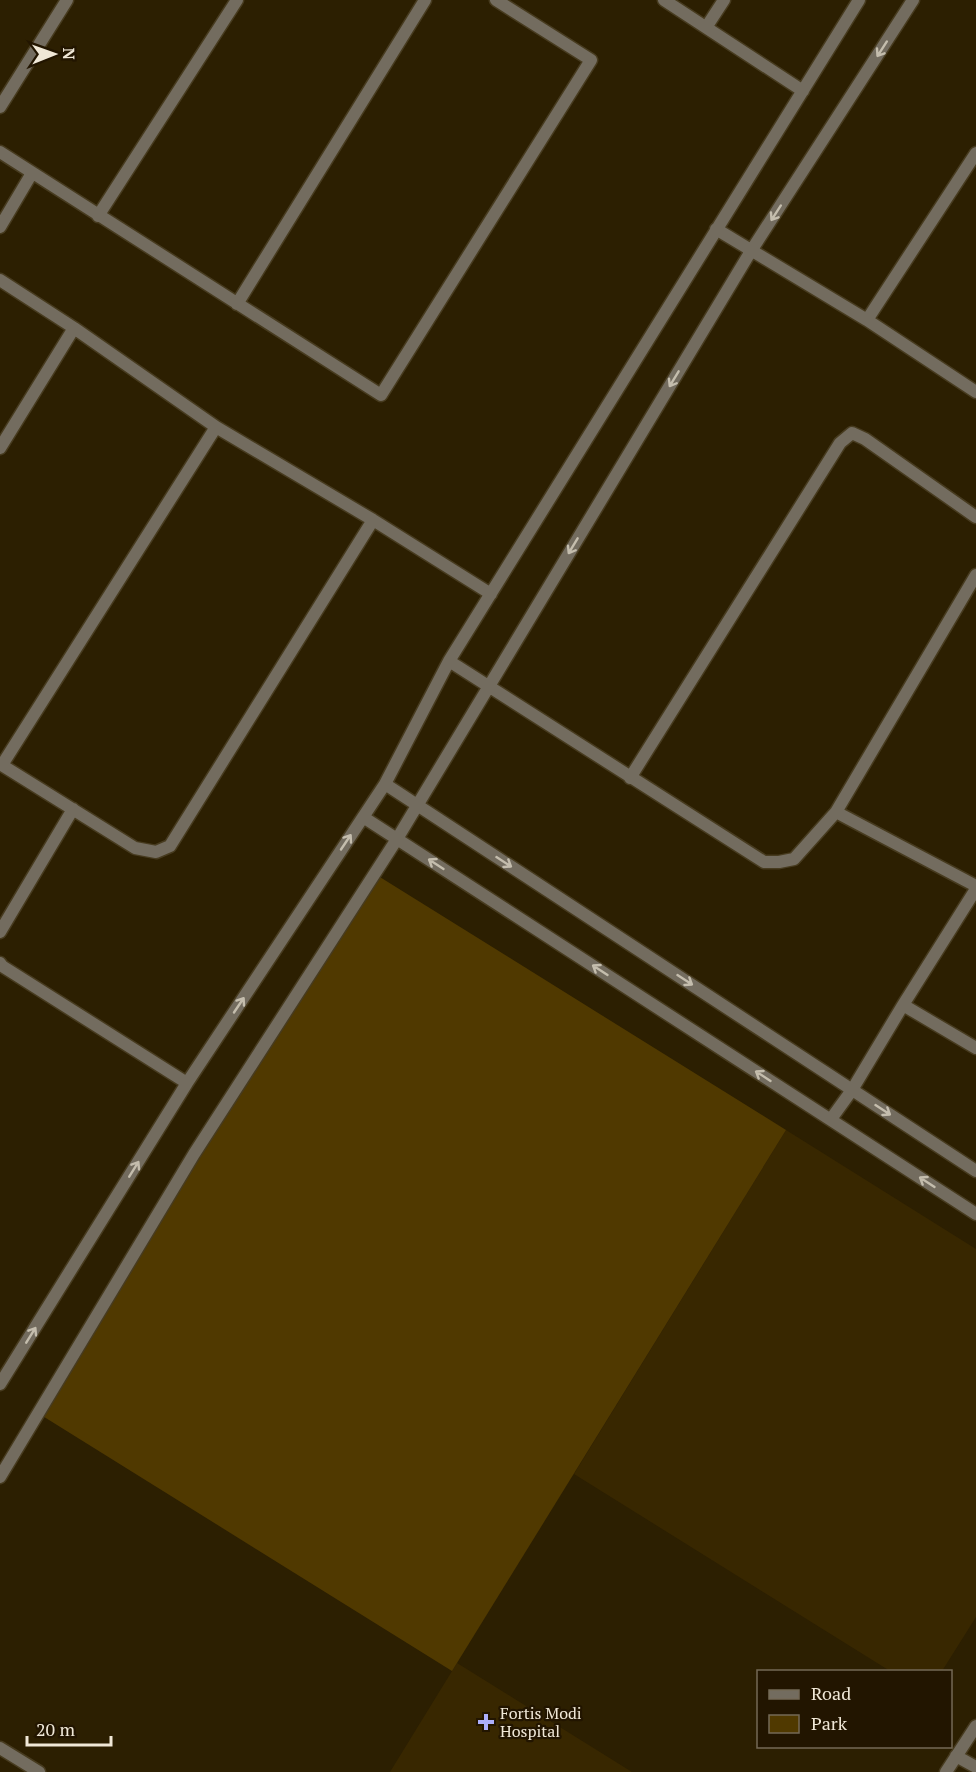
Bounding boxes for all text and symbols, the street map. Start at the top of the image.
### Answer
north arrow [24,24,84,84]
one-way arrow [875,40,887,57]
text: N [58,47,80,60]
one-way arrow [769,204,781,221]
one-way arrow [667,370,679,387]
one-way arrow [567,537,579,554]
one-way arrow [340,834,353,851]
one-way arrow [495,856,512,868]
one-way arrow [427,858,444,871]
one-way arrow [592,964,608,976]
one-way arrow [676,974,693,987]
one-way arrow [233,997,245,1014]
one-way arrow [755,1069,772,1082]
one-way arrow [874,1105,891,1117]
one-way arrow [128,1161,140,1178]
one-way arrow [919,1176,936,1188]
one-way arrow [25,1327,37,1344]
legend [757,1670,952,1748]
text: Road [811,1681,851,1705]
place label: Fortis Modi Hospital [500,1702,582,1742]
scale bar [27,1709,111,1747]
text: Park [811,1711,848,1735]
marker: Fortis Modi Hospital [477,1713,495,1731]
text: 20 m [36,1717,76,1741]

